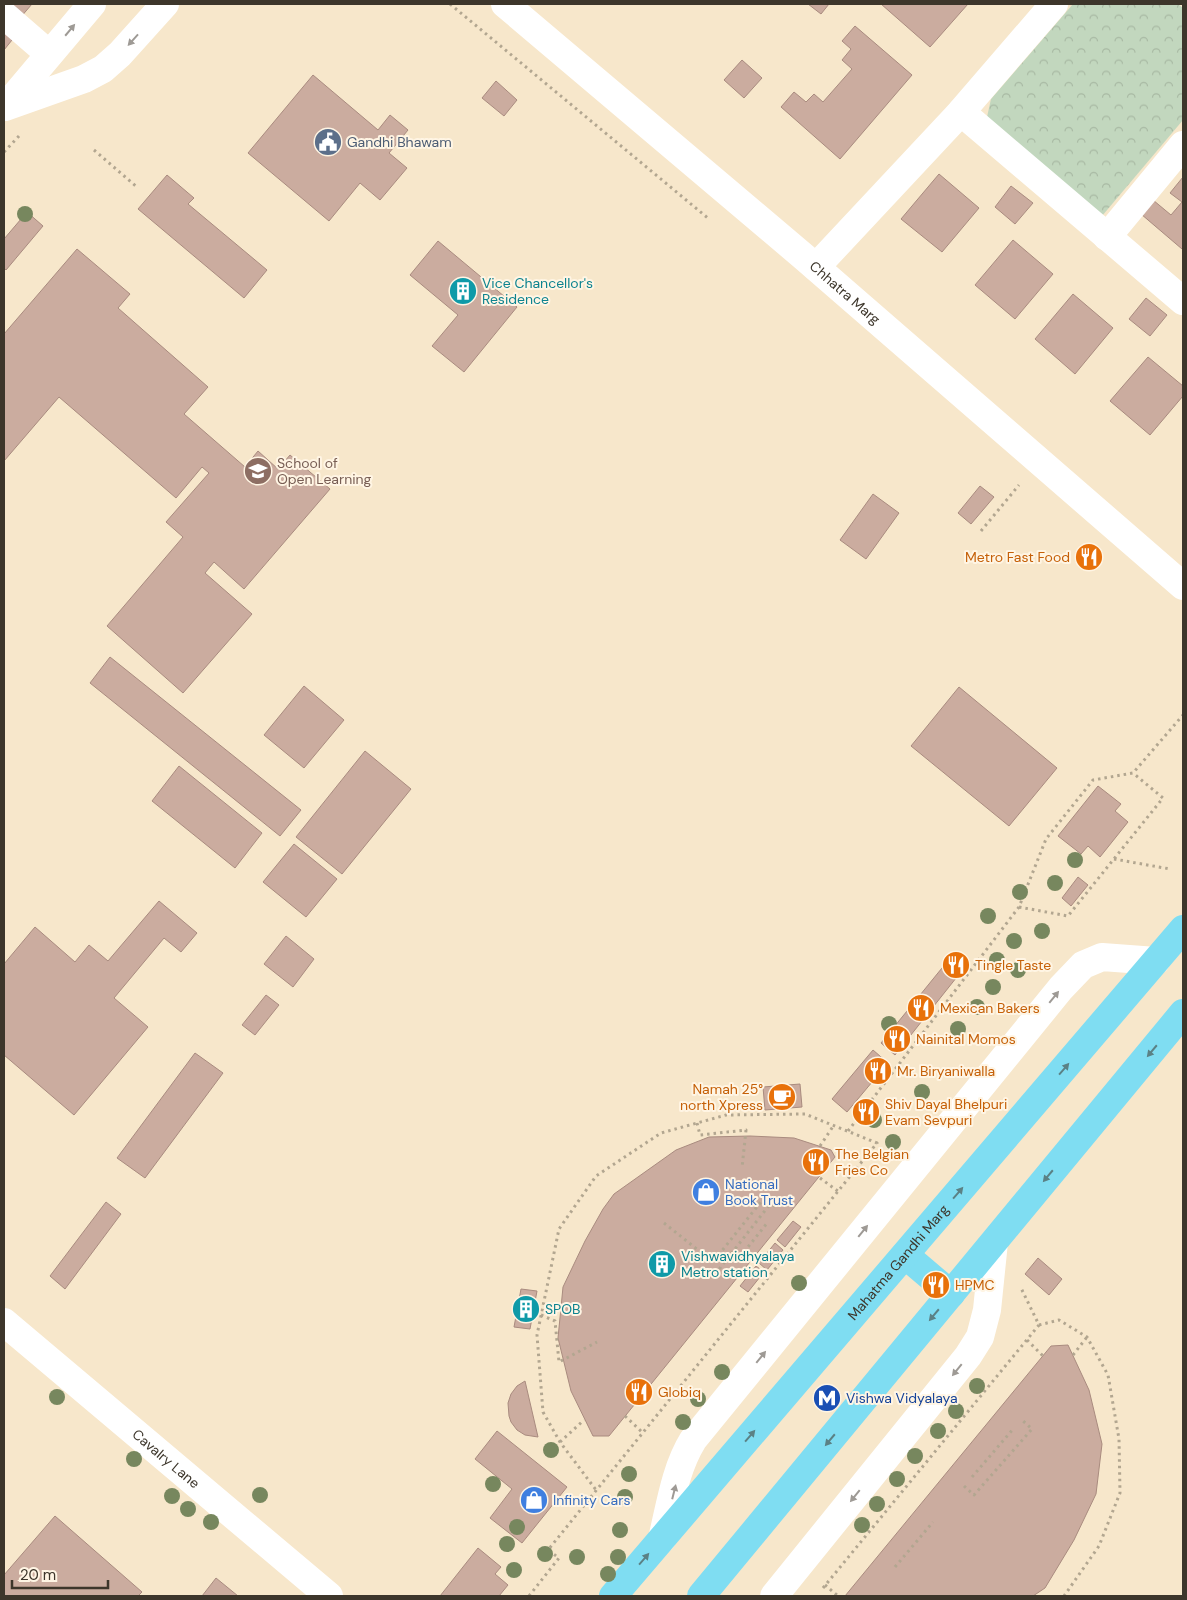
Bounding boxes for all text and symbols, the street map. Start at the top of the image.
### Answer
one-way arrow [64,24,76,36]
one-way arrow [127,34,138,47]
public building icon: Gandhi Bhawam [313,127,343,157]
place label: Gandhi Bhawam [347,133,452,151]
street label: Chhatra Marg [806,257,884,328]
place label: Vice Chancellor's Residence [482,274,593,308]
building icon: Vice Chancellor's Residence [448,276,478,306]
place label: School of Open Learning [277,454,372,488]
school or university icon: School of Open Learning [243,456,273,486]
restaurant icon: Metro Fast Food [1074,542,1104,572]
place label: Metro Fast Food [965,548,1070,566]
restaurant icon: Tingle Taste [941,950,971,980]
place label: Tingle Taste [975,956,1051,974]
one-way arrow [1049,991,1060,1004]
restaurant icon: Mexican Bakers [906,993,936,1023]
place label: Mexican Bakers [940,999,1040,1017]
restaurant icon: Nainital Momos [882,1024,912,1054]
place label: Nainital Momos [916,1030,1016,1048]
one-way arrow [1147,1044,1158,1057]
restaurant icon: Mr. Biryaniwalla [863,1056,893,1086]
place label: Mr. Biryaniwalla [897,1062,995,1080]
one-way arrow [1058,1063,1069,1076]
place label: Namah 25° north Xpress [680,1080,763,1114]
cafe icon: Namah 25° north Xpress [767,1082,797,1112]
place label: Shiv Dayal Bhelpuri Evam Sevpuri [885,1095,1007,1129]
restaurant icon: Shiv Dayal Bhelpuri Evam Sevpuri [851,1097,881,1127]
place label: The Belgian Fries Co [835,1145,909,1179]
restaurant icon: The Belgian Fries Co [801,1147,831,1177]
one-way arrow [1043,1169,1054,1182]
place label: National Book Trust [725,1175,793,1209]
shop icon: National Book Trust [691,1177,721,1207]
one-way arrow [952,1187,964,1199]
street label: Mahatma Gandhi Marg [844,1201,953,1324]
one-way arrow [858,1225,869,1238]
place label: Vishwavidhyalaya Metro station [681,1247,794,1281]
building icon: Vishwavidhyalaya Metro station [647,1249,677,1279]
restaurant icon: HPMC [921,1270,951,1300]
place label: HPMC [955,1276,994,1294]
building icon: SPOB [511,1294,541,1324]
place label: SPOB [545,1300,581,1318]
one-way arrow [928,1308,939,1321]
one-way arrow [755,1351,766,1364]
one-way arrow [952,1363,963,1376]
restaurant icon: Globiq [624,1377,654,1407]
place label: Globiq [658,1383,701,1401]
metro station icon: Vishwa Vidyalaya [812,1383,842,1413]
place label: Vishwa Vidyalaya [846,1389,958,1407]
street label: Cavalry Lane [129,1425,204,1492]
one-way arrow [744,1430,756,1442]
one-way arrow [825,1433,836,1446]
one-way arrow [670,1484,678,1499]
shop icon: Infinity Cars [519,1485,549,1515]
one-way arrow [850,1490,861,1503]
place label: Infinity Cars [553,1491,630,1509]
one-way arrow [639,1553,650,1566]
scale bar [12,1558,109,1590]
text: 20 m [20,1565,56,1585]

